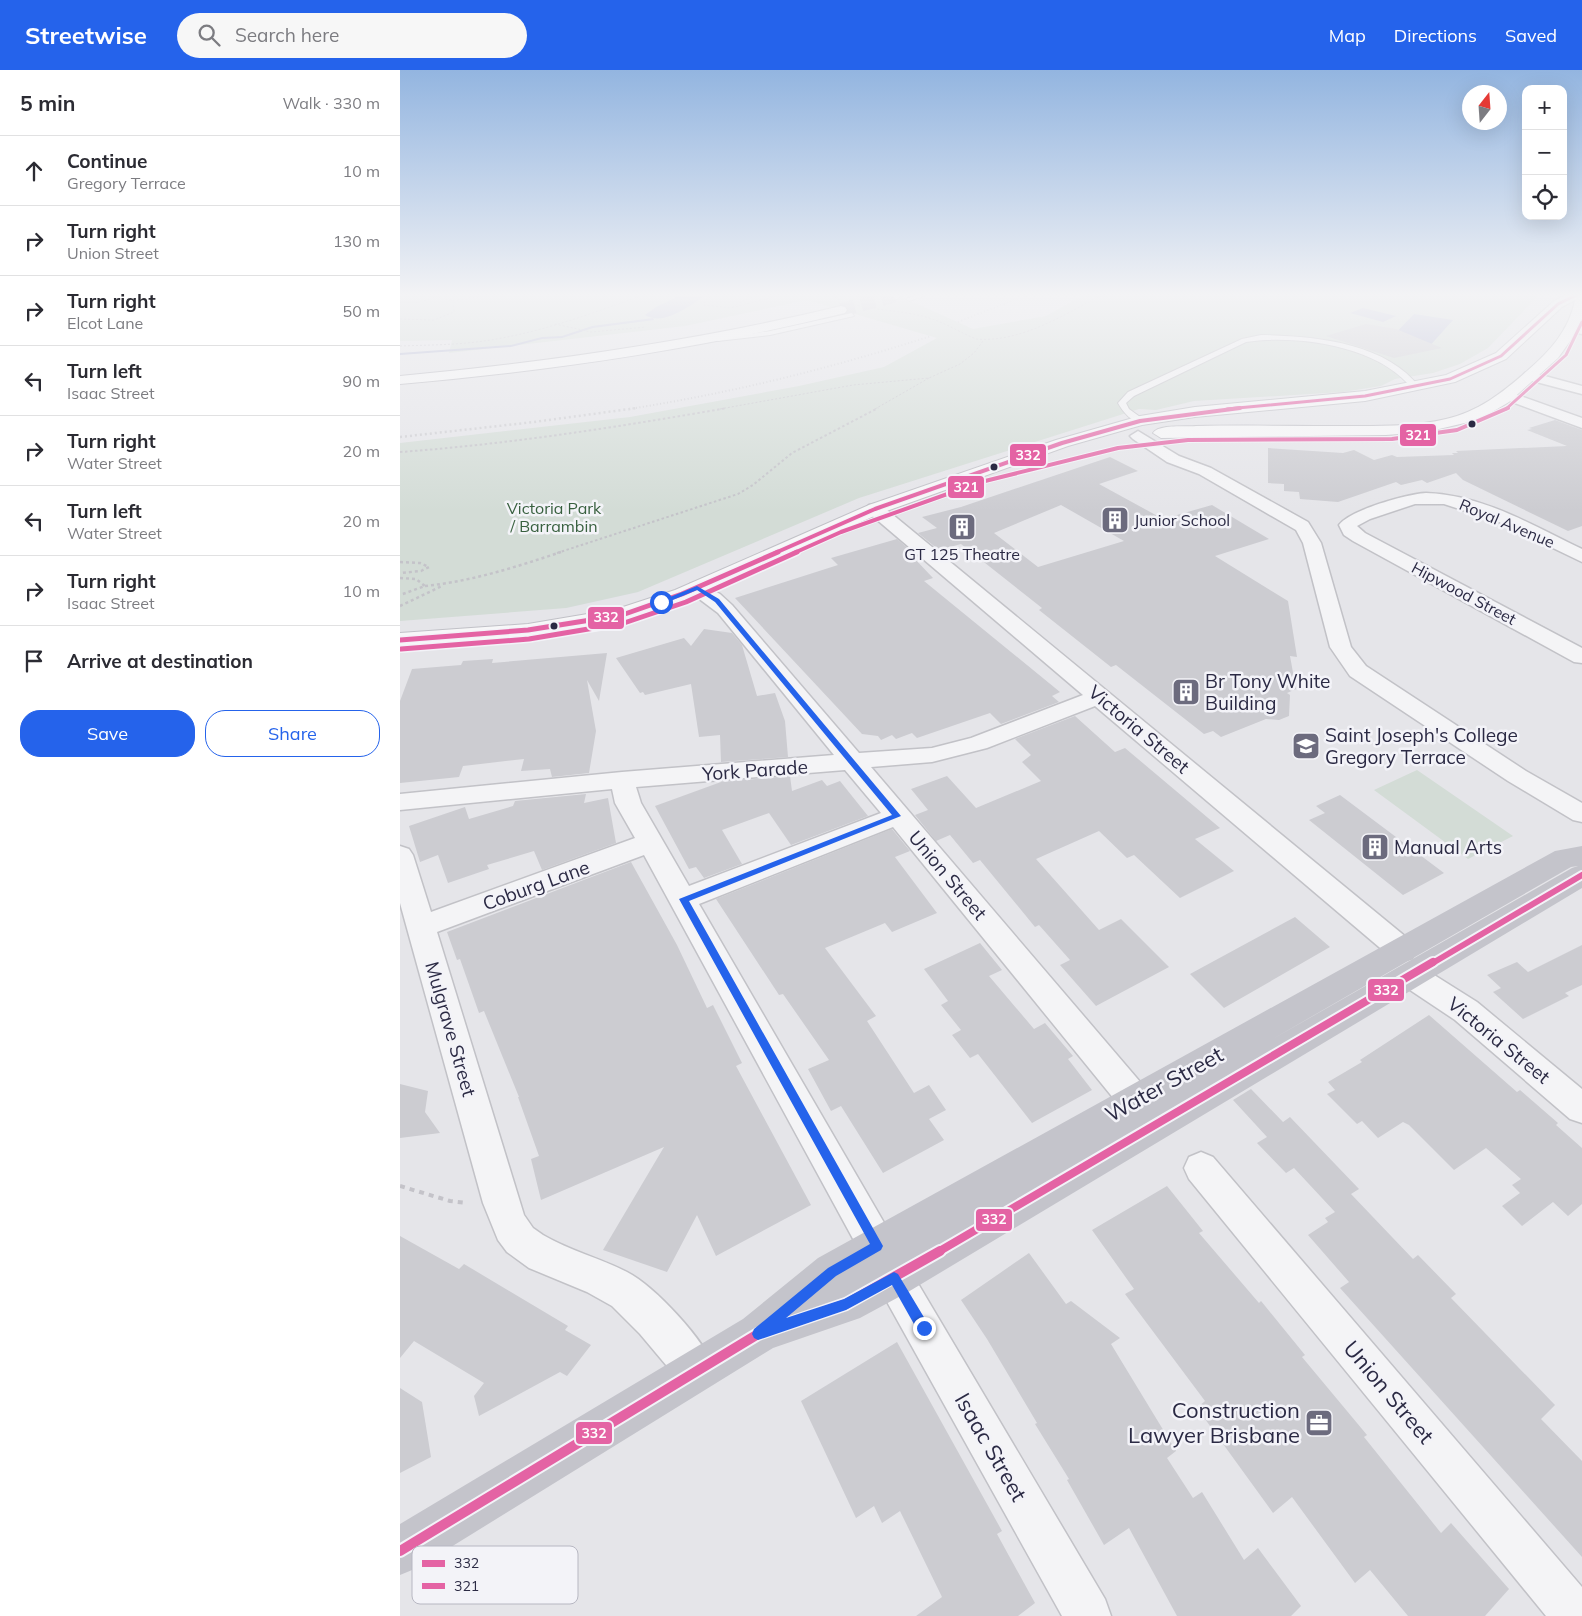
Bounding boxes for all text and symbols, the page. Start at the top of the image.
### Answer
search box [177,13,527,58]
text: Streetwise [25,20,147,50]
icon: search [195,21,223,49]
text: Search here [235,23,339,47]
text: Map [1329,24,1366,47]
text: Directions [1394,24,1477,47]
text: Saved [1505,24,1557,47]
north arrow [1462,85,1507,130]
map controls [1522,85,1567,220]
button: + [1522,85,1567,130]
text: 5 min [20,90,75,116]
text: Walk · 330 m [282,93,380,113]
button: − [1522,130,1567,175]
text: Continue [67,149,147,173]
icon: ahead [20,157,48,185]
text: 10 m [343,161,380,181]
text: Gregory Terrace [67,173,186,193]
button: locate [1522,175,1567,220]
text: Turn right [67,219,156,243]
icon: right [20,227,48,255]
text: 130 m [333,231,380,251]
text: Union Street [67,243,159,263]
text: Turn right [67,289,156,313]
icon: right [20,297,48,325]
text: 50 m [343,301,380,321]
text: Elcot Lane [67,313,143,333]
text: Turn left [67,359,142,383]
icon: left [20,367,48,395]
text: 90 m [343,371,380,391]
text: Isaac Street [67,383,155,403]
unlabelled marker [1467,419,1477,429]
line badge: 321 [1399,423,1437,447]
text: 321 [1405,426,1431,444]
text: Turn right [67,429,156,453]
icon: right [20,437,48,465]
text: 20 m [343,441,380,461]
line badge: 332 [1009,443,1047,467]
text: 332 [1015,446,1041,464]
text: Water Street [67,453,162,473]
unlabelled marker [989,462,999,472]
line badge: 321 [947,475,985,499]
text: 321 [953,478,979,496]
street label: Royal Avenue [1456,494,1558,552]
park label: Victoria Park / Barrambin [507,498,602,536]
text: Turn left [67,499,142,523]
building icon: Junior School [1100,505,1130,535]
icon: left [20,507,48,535]
place label: Junior School [1134,510,1230,530]
text: 20 m [343,511,380,531]
building icon: GT 125 Theatre [947,512,977,542]
text: Water Street [67,523,162,543]
place label: GT 125 Theatre [904,544,1020,564]
street label: Hipwood Street [1408,557,1520,629]
text: Turn right [67,569,156,593]
icon: right [20,577,48,605]
text: 10 m [343,581,380,601]
route start [650,591,673,614]
text: Isaac Street [67,593,155,613]
line badge: 332 [587,606,625,630]
text: 332 [593,608,619,626]
unlabelled marker [549,621,559,631]
icon: arrive [20,647,48,675]
text: Arrive at destination [67,649,253,673]
place label: Br Tony White Building [1205,669,1330,715]
building icon: Br Tony White Building [1171,677,1201,707]
street label: Victoria Street [1083,680,1195,779]
button: Save [20,710,195,757]
button: Share [205,710,380,757]
place label: Saint Joseph's College Gregory Terrace [1325,723,1518,769]
school or university icon: Saint Joseph's College Gregory Terrace [1291,731,1321,761]
street label: York Parade [700,754,809,786]
street label: Union Street [904,826,992,925]
building icon: Manual Arts [1360,832,1390,862]
place label: Manual Arts [1394,835,1502,859]
street label: Coburg Lane [479,855,593,915]
street label: Mulgrave Street [420,959,482,1100]
line badge: 332 [1367,978,1405,1002]
text: 332 [1373,981,1399,999]
street label: Victoria Street [1443,991,1555,1089]
street label: Water Street [1100,1040,1228,1128]
line badge: 332 [975,1208,1013,1232]
text: 332 [981,1210,1007,1228]
route end [913,1317,936,1340]
street label: Union Street [1338,1335,1440,1450]
street label: Isaac Street [949,1388,1033,1506]
place label: Construction Lawyer Brisbane [1128,1396,1300,1449]
office icon: Construction Lawyer Brisbane [1304,1408,1334,1438]
line badge: 332 [575,1421,613,1445]
text: 332 [581,1424,607,1442]
legend [412,1546,578,1604]
text: 332 [454,1554,479,1572]
text: 321 [454,1577,479,1595]

